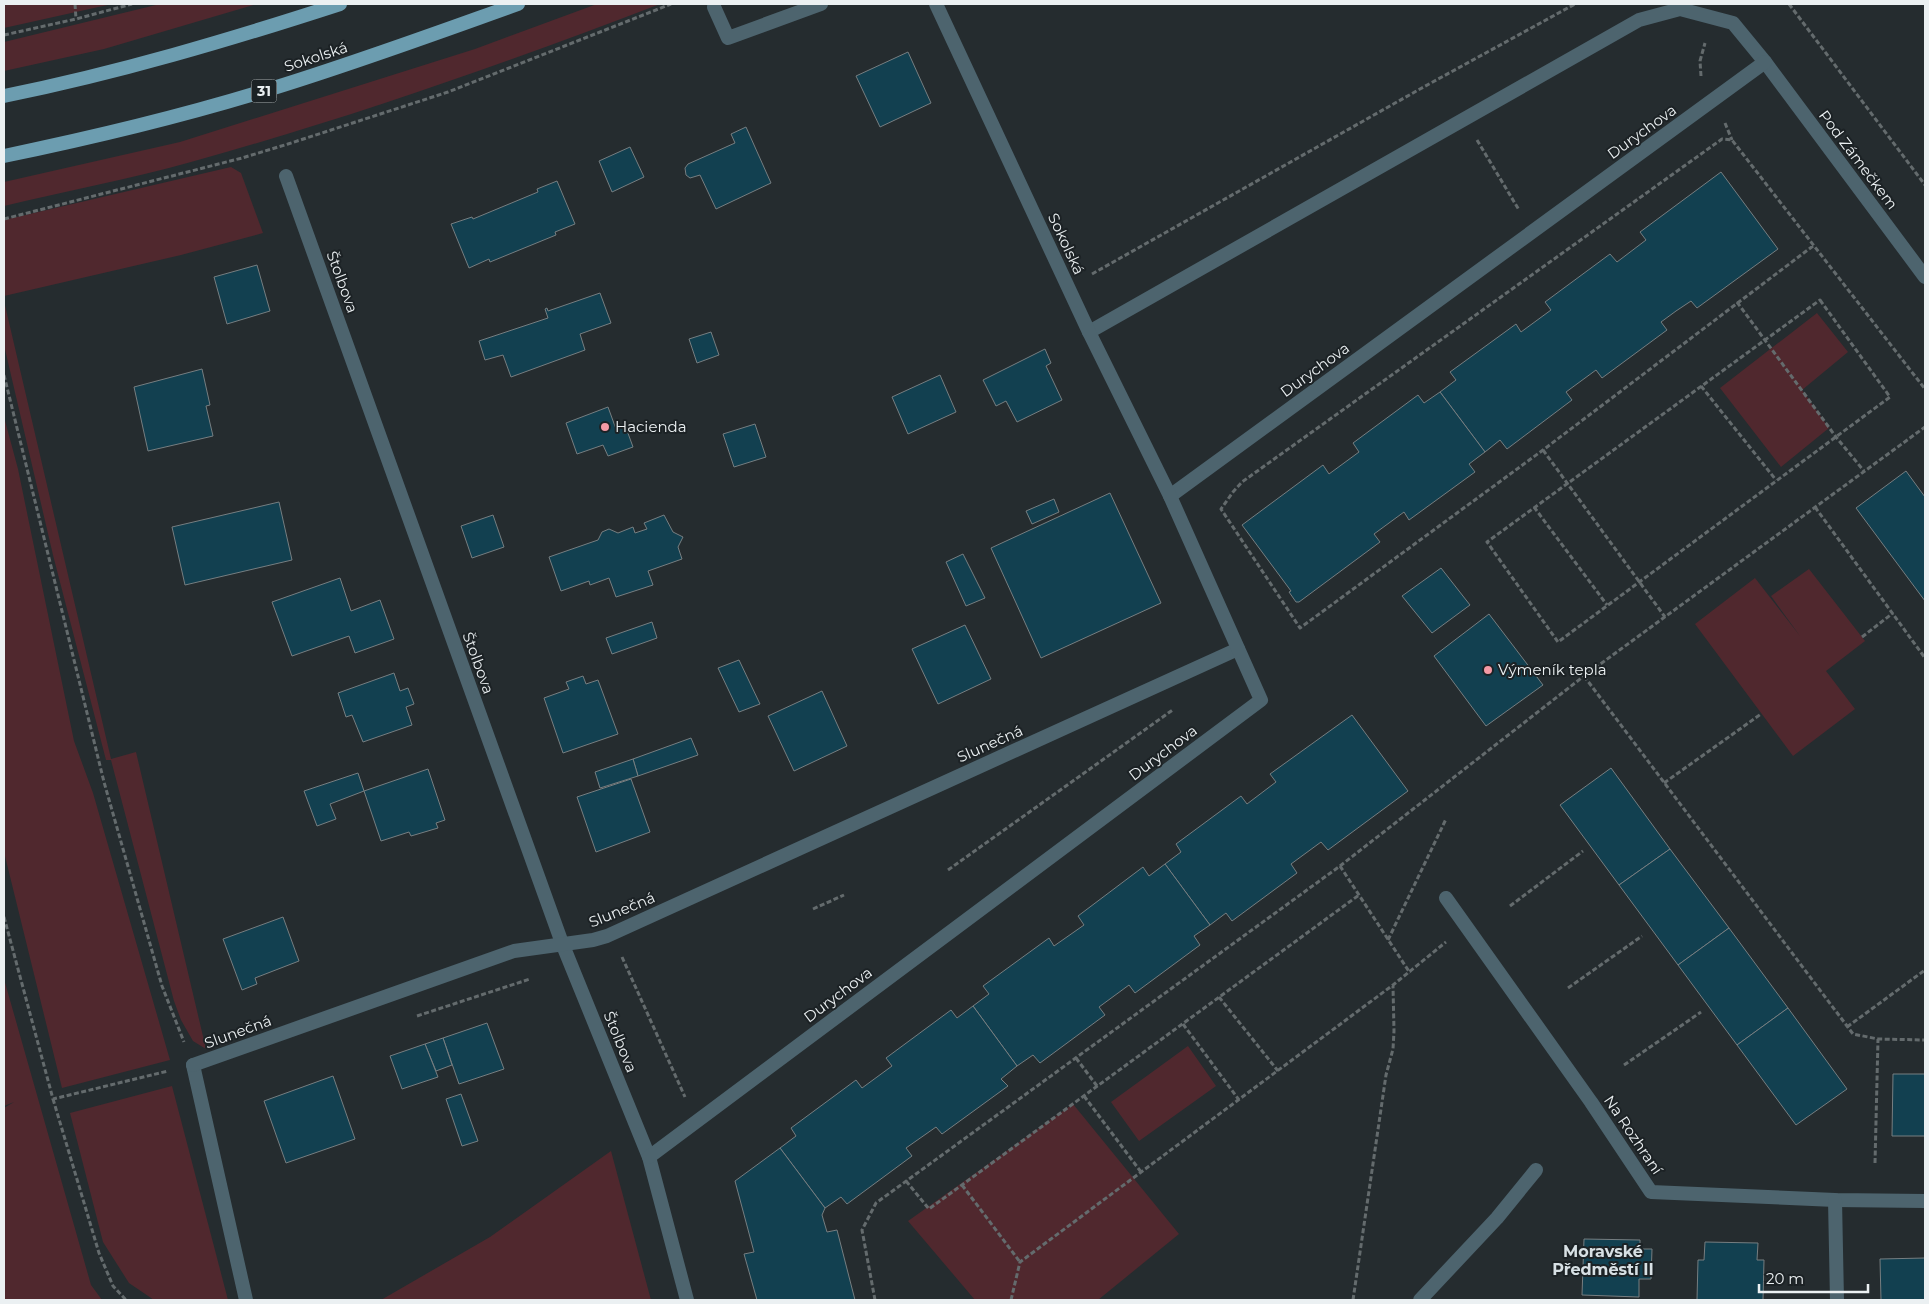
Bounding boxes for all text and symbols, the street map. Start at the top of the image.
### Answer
street label: Sokolská [282,37,350,76]
road number: 31 [252,80,276,102]
street label: Durychova [1604,100,1680,163]
street label: Pod Zámečkem [1815,106,1902,213]
street label: Sokolská [1044,210,1089,278]
street label: Štolbova [323,248,362,315]
street label: Durychova [1277,338,1353,401]
place label: Hacienda [615,417,687,436]
marker: Hacienda [599,421,611,433]
street label: Štolbova [459,629,498,696]
place label: Výmeník tepla [1498,660,1607,679]
marker: Výmeník tepla [1482,664,1494,676]
street label: Slunečná [954,721,1026,766]
street label: Durychova [1125,721,1201,784]
street label: Slunečná [586,888,658,931]
street label: Durychova [800,963,876,1026]
street label: Štolbova [600,1008,641,1075]
street label: Slunečná [202,1011,274,1052]
street label: Na Rozhraní [1600,1092,1667,1179]
district label: Moravské Předměstí II [1552,1242,1654,1279]
scale bar [1759,1262,1868,1294]
text: 20 m [1766,1269,1804,1288]

